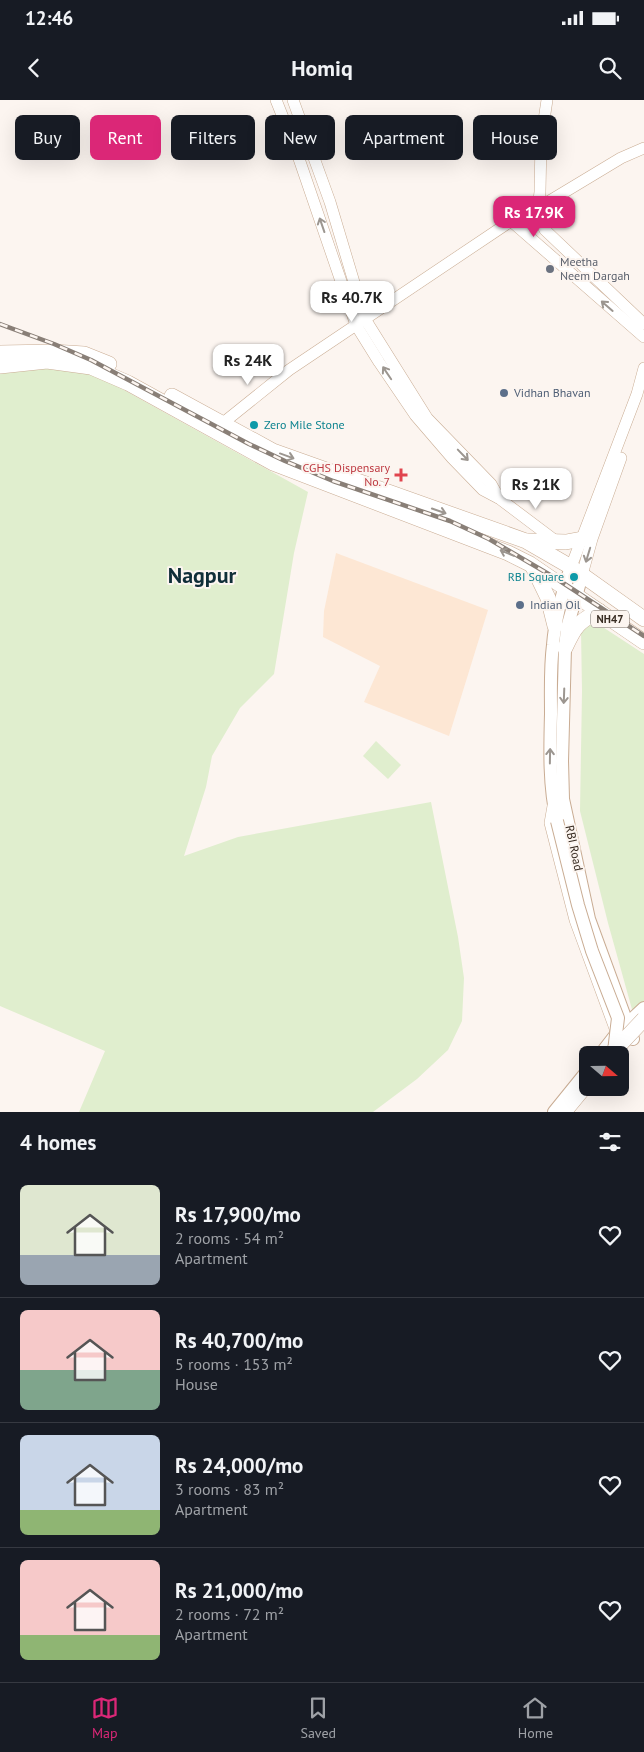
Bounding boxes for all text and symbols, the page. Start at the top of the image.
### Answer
text: 12:46 [25,6,73,30]
icon: back [20,54,48,82]
text: Homiq [291,54,353,82]
icon: search [596,54,624,82]
chip: Buy [15,115,80,160]
chip: Rent [90,115,161,160]
chip: Filters [171,115,255,160]
chip: New [265,115,335,160]
chip: Apartment [345,115,463,160]
chip: House [473,115,557,160]
pin: Rs 17.9K [482,196,586,238]
text: Rs 17.9K [504,202,564,222]
one-way arrow [317,218,326,233]
place label: Meetha Neem Dargah [560,254,630,283]
marker: Meetha Neem Dargah [544,263,556,275]
pin: Rs 40.7K [300,280,404,323]
text: Rs 40.7K [321,287,383,307]
one-way arrow [601,300,614,311]
pin: Rs 24K [207,344,289,386]
text: Rs 24K [224,350,272,370]
one-way arrow [382,366,392,380]
place label: Vidhan Bhavan [513,385,591,400]
marker: Vidhan Bhavan [498,387,510,399]
place label: Zero Mile Stone [264,417,345,432]
marker: Zero Mile Stone [248,419,260,431]
one-way arrow [456,449,469,461]
one-way arrow [278,452,294,461]
place label: CGHS Dispensary No. 7 [303,460,390,489]
marker: CGHS Dispensary No. 7 [394,468,408,482]
pin: Rs 21K [495,468,577,510]
text: Rs 21K [512,474,560,494]
one-way arrow [431,507,447,516]
one-way arrow [582,546,592,562]
one-way arrow [500,548,515,558]
district label: Nagpur [168,561,237,589]
place label: RBI Square [508,569,564,584]
marker: RBI Square [568,571,580,583]
place label: Indian Oil [530,597,581,612]
marker: Indian Oil [514,599,526,611]
road number: NH47 [591,610,629,628]
one-way arrow [559,688,569,704]
one-way arrow [545,749,555,765]
street label: RBI Road [562,824,587,872]
north arrow [579,1046,629,1096]
map controls [579,1046,629,1096]
icon: filters [596,1128,624,1156]
text: 4 homes [20,1129,96,1156]
text: Rs 17,900/mo [175,1201,301,1228]
icon: home [60,1205,120,1265]
icon: heart [596,1221,624,1249]
text: 2 rooms · 54 m² [175,1228,284,1248]
text: Apartment [175,1248,248,1268]
text: Rs 40,700/mo [175,1327,303,1354]
icon: home [60,1330,120,1390]
icon: heart [596,1346,624,1374]
text: 5 rooms · 153 m² [175,1354,293,1374]
text: House [175,1374,218,1394]
text: Rs 24,000/mo [175,1452,303,1479]
icon: home [60,1455,120,1515]
icon: heart [596,1471,624,1499]
text: 3 rooms · 83 m² [175,1479,284,1499]
text: Apartment [175,1499,248,1519]
text: Rs 21,000/mo [175,1577,303,1604]
icon: home [60,1580,120,1640]
icon: heart [596,1596,624,1624]
text: 2 rooms · 72 m² [175,1604,284,1624]
text: Apartment [175,1624,248,1644]
tab: Map [91,1694,119,1742]
tab: Saved [300,1694,336,1742]
tab: Home [518,1694,553,1742]

